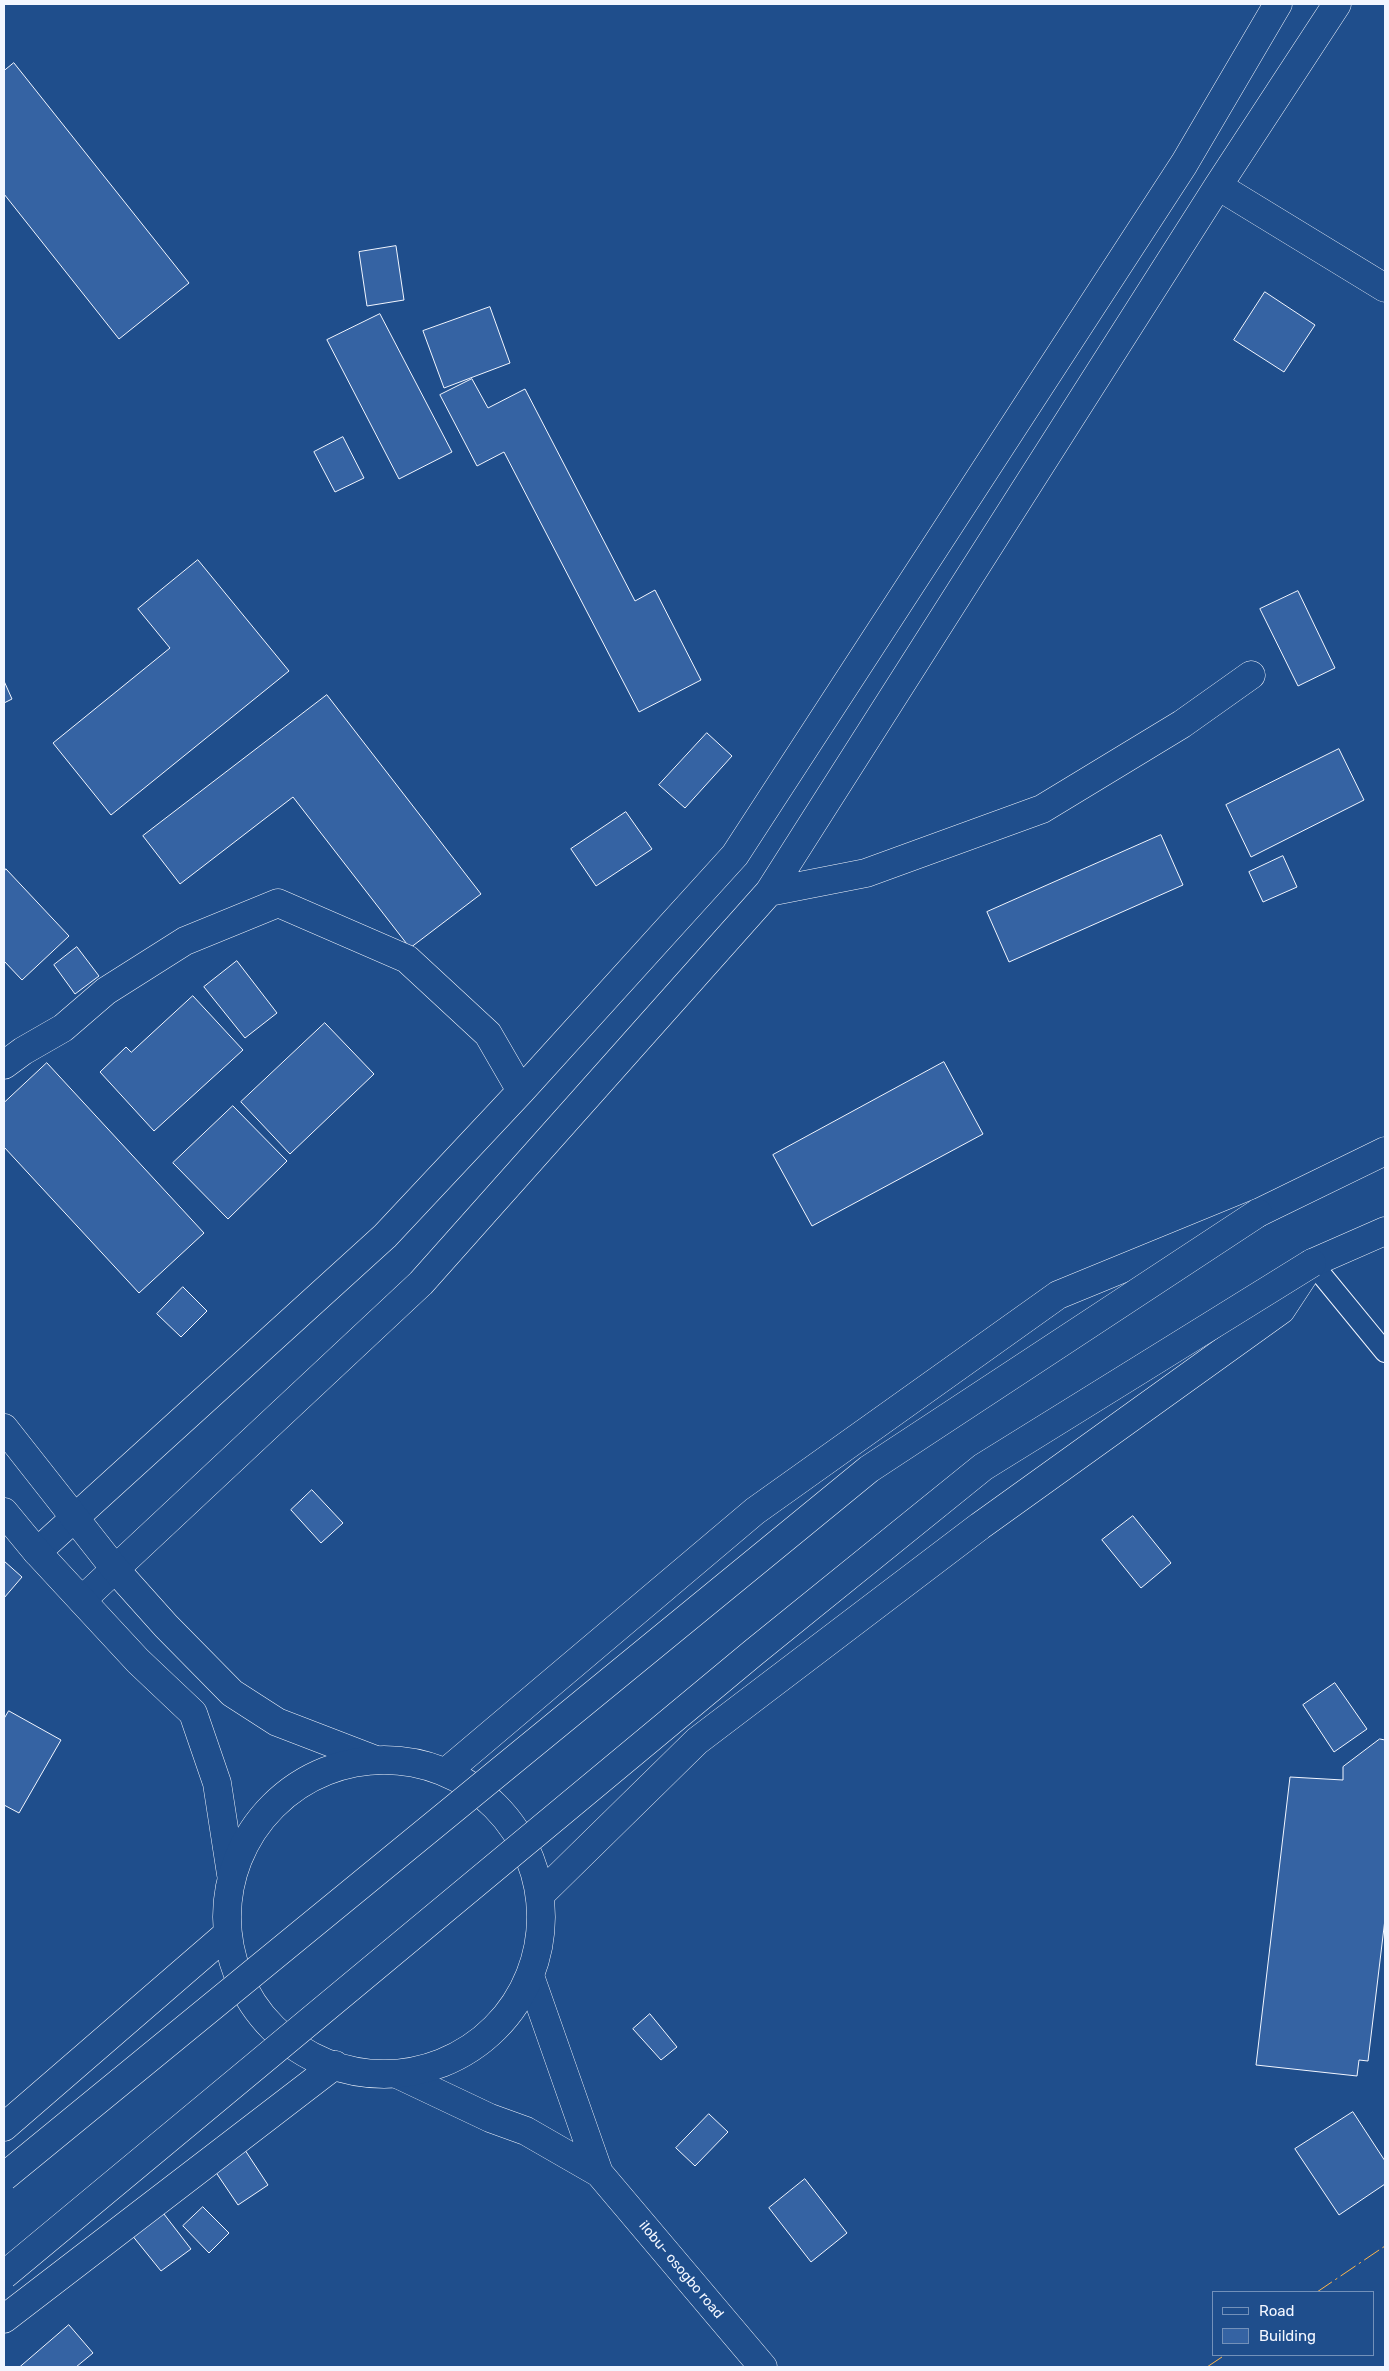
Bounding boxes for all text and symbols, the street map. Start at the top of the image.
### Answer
street label: ilobu- osogbo road [635,2218,727,2322]
legend [1212,2291,1374,2356]
text: Road [1259,2302,1295,2320]
text: Building [1259,2327,1316,2345]

